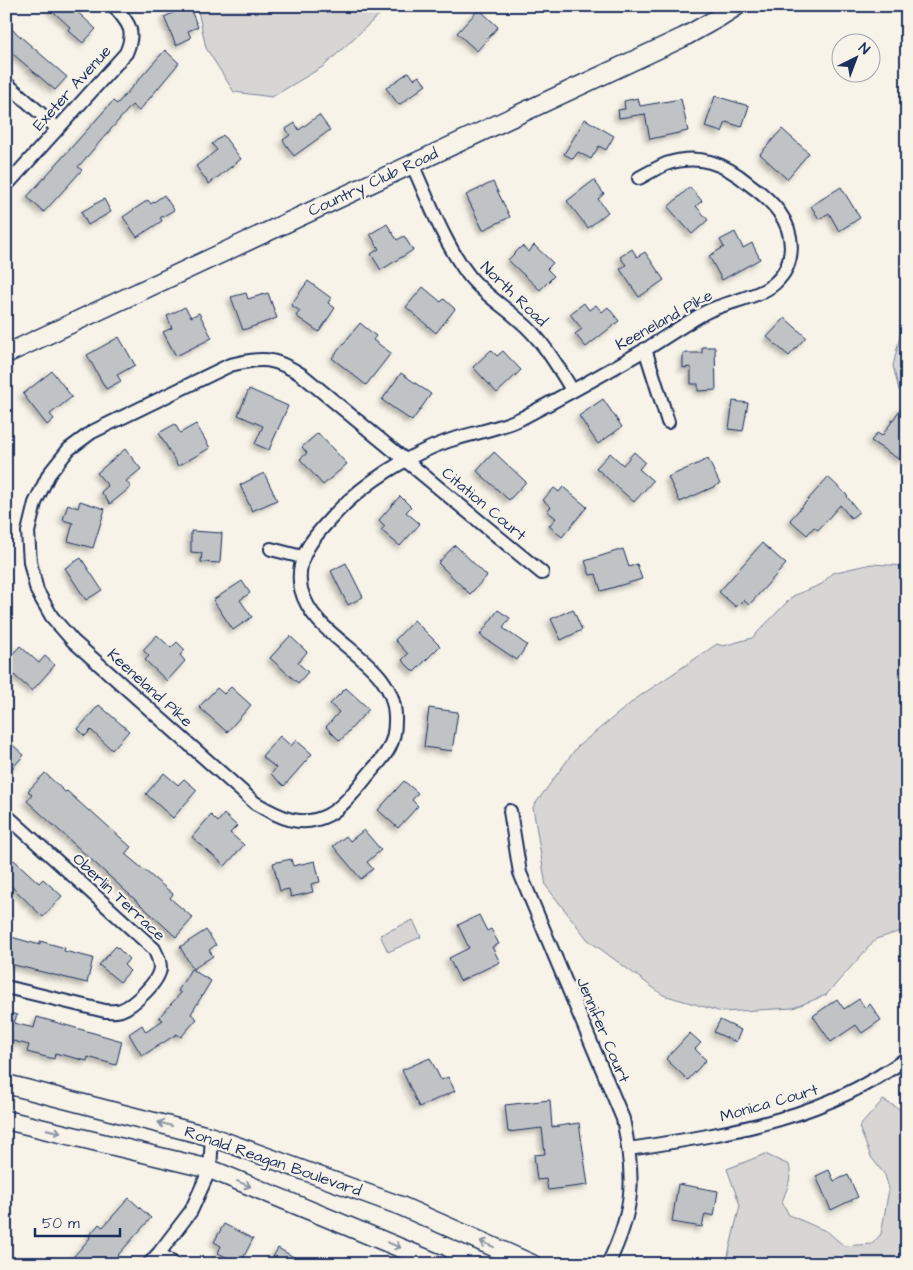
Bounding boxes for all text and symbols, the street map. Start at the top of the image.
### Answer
north arrow [830,32,880,82]
text: N [854,39,874,60]
street label: Exeter Avenue [28,40,117,135]
street label: Country Club Road [304,142,442,223]
street label: North Road [476,256,552,332]
street label: Keeneland Pike [611,284,717,356]
street label: Citation Court [437,462,531,546]
street label: Keeneland Pike [102,644,198,733]
street label: Oberlin Terrace [68,848,171,946]
street label: Jennifer Court [571,974,635,1087]
street label: Monica Court [717,1078,821,1128]
one-way arrow [157,1119,173,1129]
street label: Ronald Reagan Boulevard [181,1120,364,1203]
one-way arrow [45,1127,61,1137]
one-way arrow [235,1180,251,1189]
scale bar [35,1205,120,1237]
text: 50 m [42,1213,80,1234]
one-way arrow [480,1238,495,1248]
one-way arrow [386,1241,401,1251]

